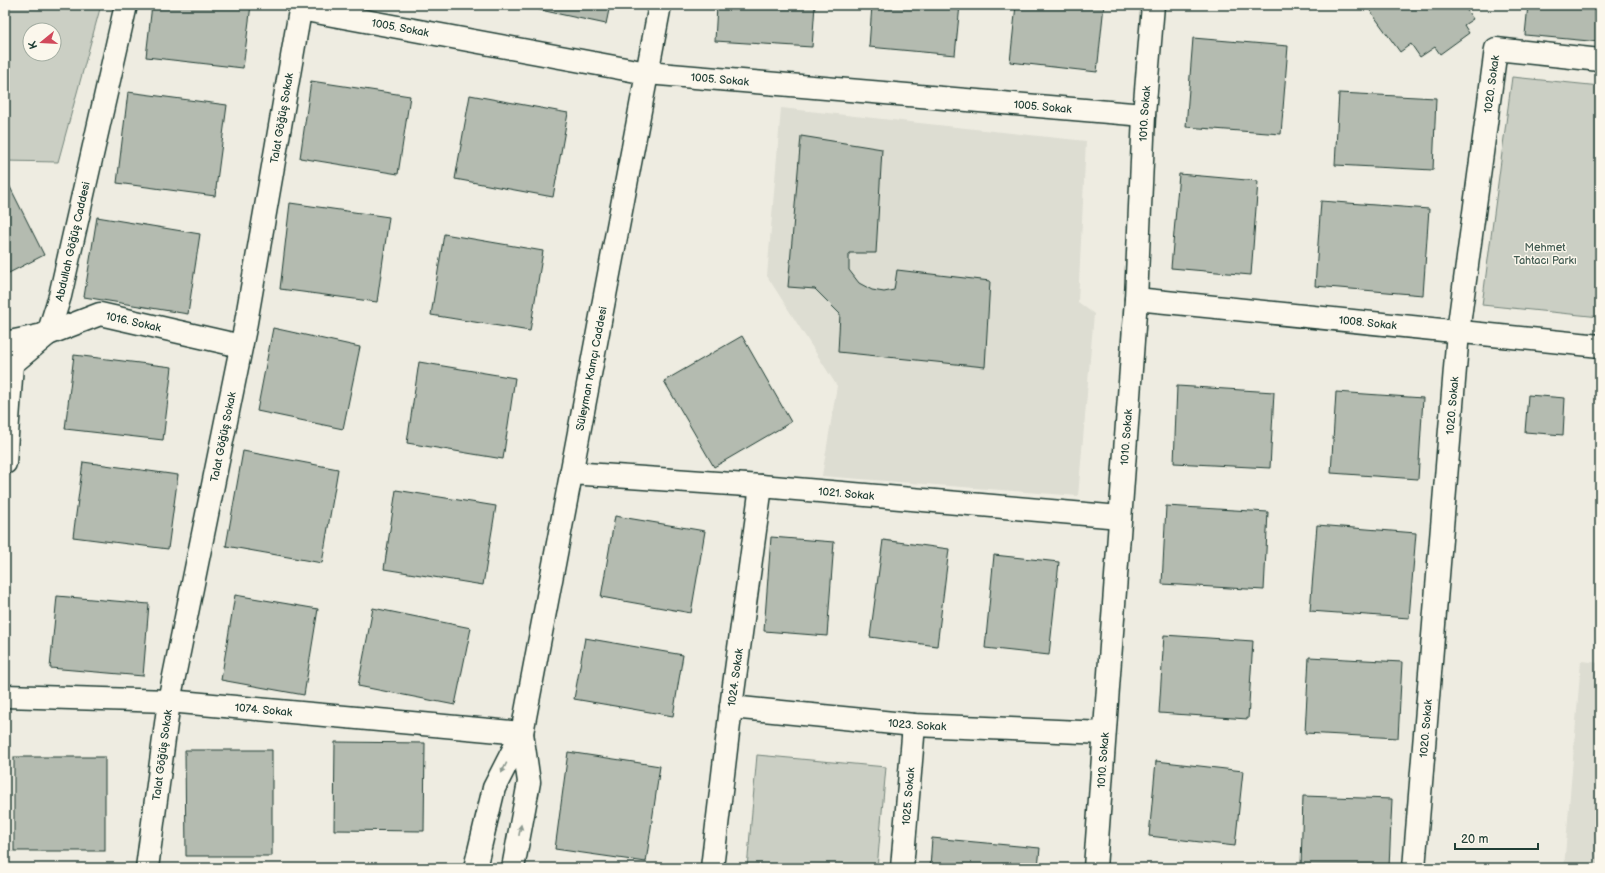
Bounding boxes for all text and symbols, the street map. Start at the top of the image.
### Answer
street label: 1005. Sokak [371,16,431,39]
north arrow [22,22,62,62]
text: K [25,39,40,51]
street label: 1020. Sokak [1481,54,1502,114]
street label: 1005. Sokak [690,70,750,88]
street label: Talat Göğüş Sokak [267,71,296,165]
street label: 1010. Sokak [1136,85,1153,142]
street label: 1005. Sokak [1013,98,1073,115]
street label: Abdullah Göğüş Caddesi [52,180,92,303]
park label: Mehmet Tahtacı Parkı [1513,241,1577,267]
street label: Süleyman Kamçı Caddesi [573,305,609,432]
street label: 1016. Sokak [105,309,163,334]
street label: 1008. Sokak [1338,313,1398,332]
street label: 1020. Sokak [1443,375,1461,435]
street label: Talat Göğüş Sokak [207,390,238,483]
street label: 1010. Sokak [1118,408,1135,466]
street label: 1021. Sokak [818,484,875,502]
street label: 1024. Sokak [725,647,745,707]
street label: 1020. Sokak [1417,698,1434,758]
street label: 1074. Sokak [234,701,293,719]
street label: Talat Göğüş Sokak [149,708,174,801]
street label: 1023. Sokak [887,716,947,733]
street label: 1010. Sokak [1094,731,1111,789]
one-way arrow [501,762,507,773]
street label: 1025. Sokak [899,766,917,826]
one-way arrow [517,824,523,836]
scale bar [1455,825,1538,851]
text: 20 m [1461,832,1488,847]

